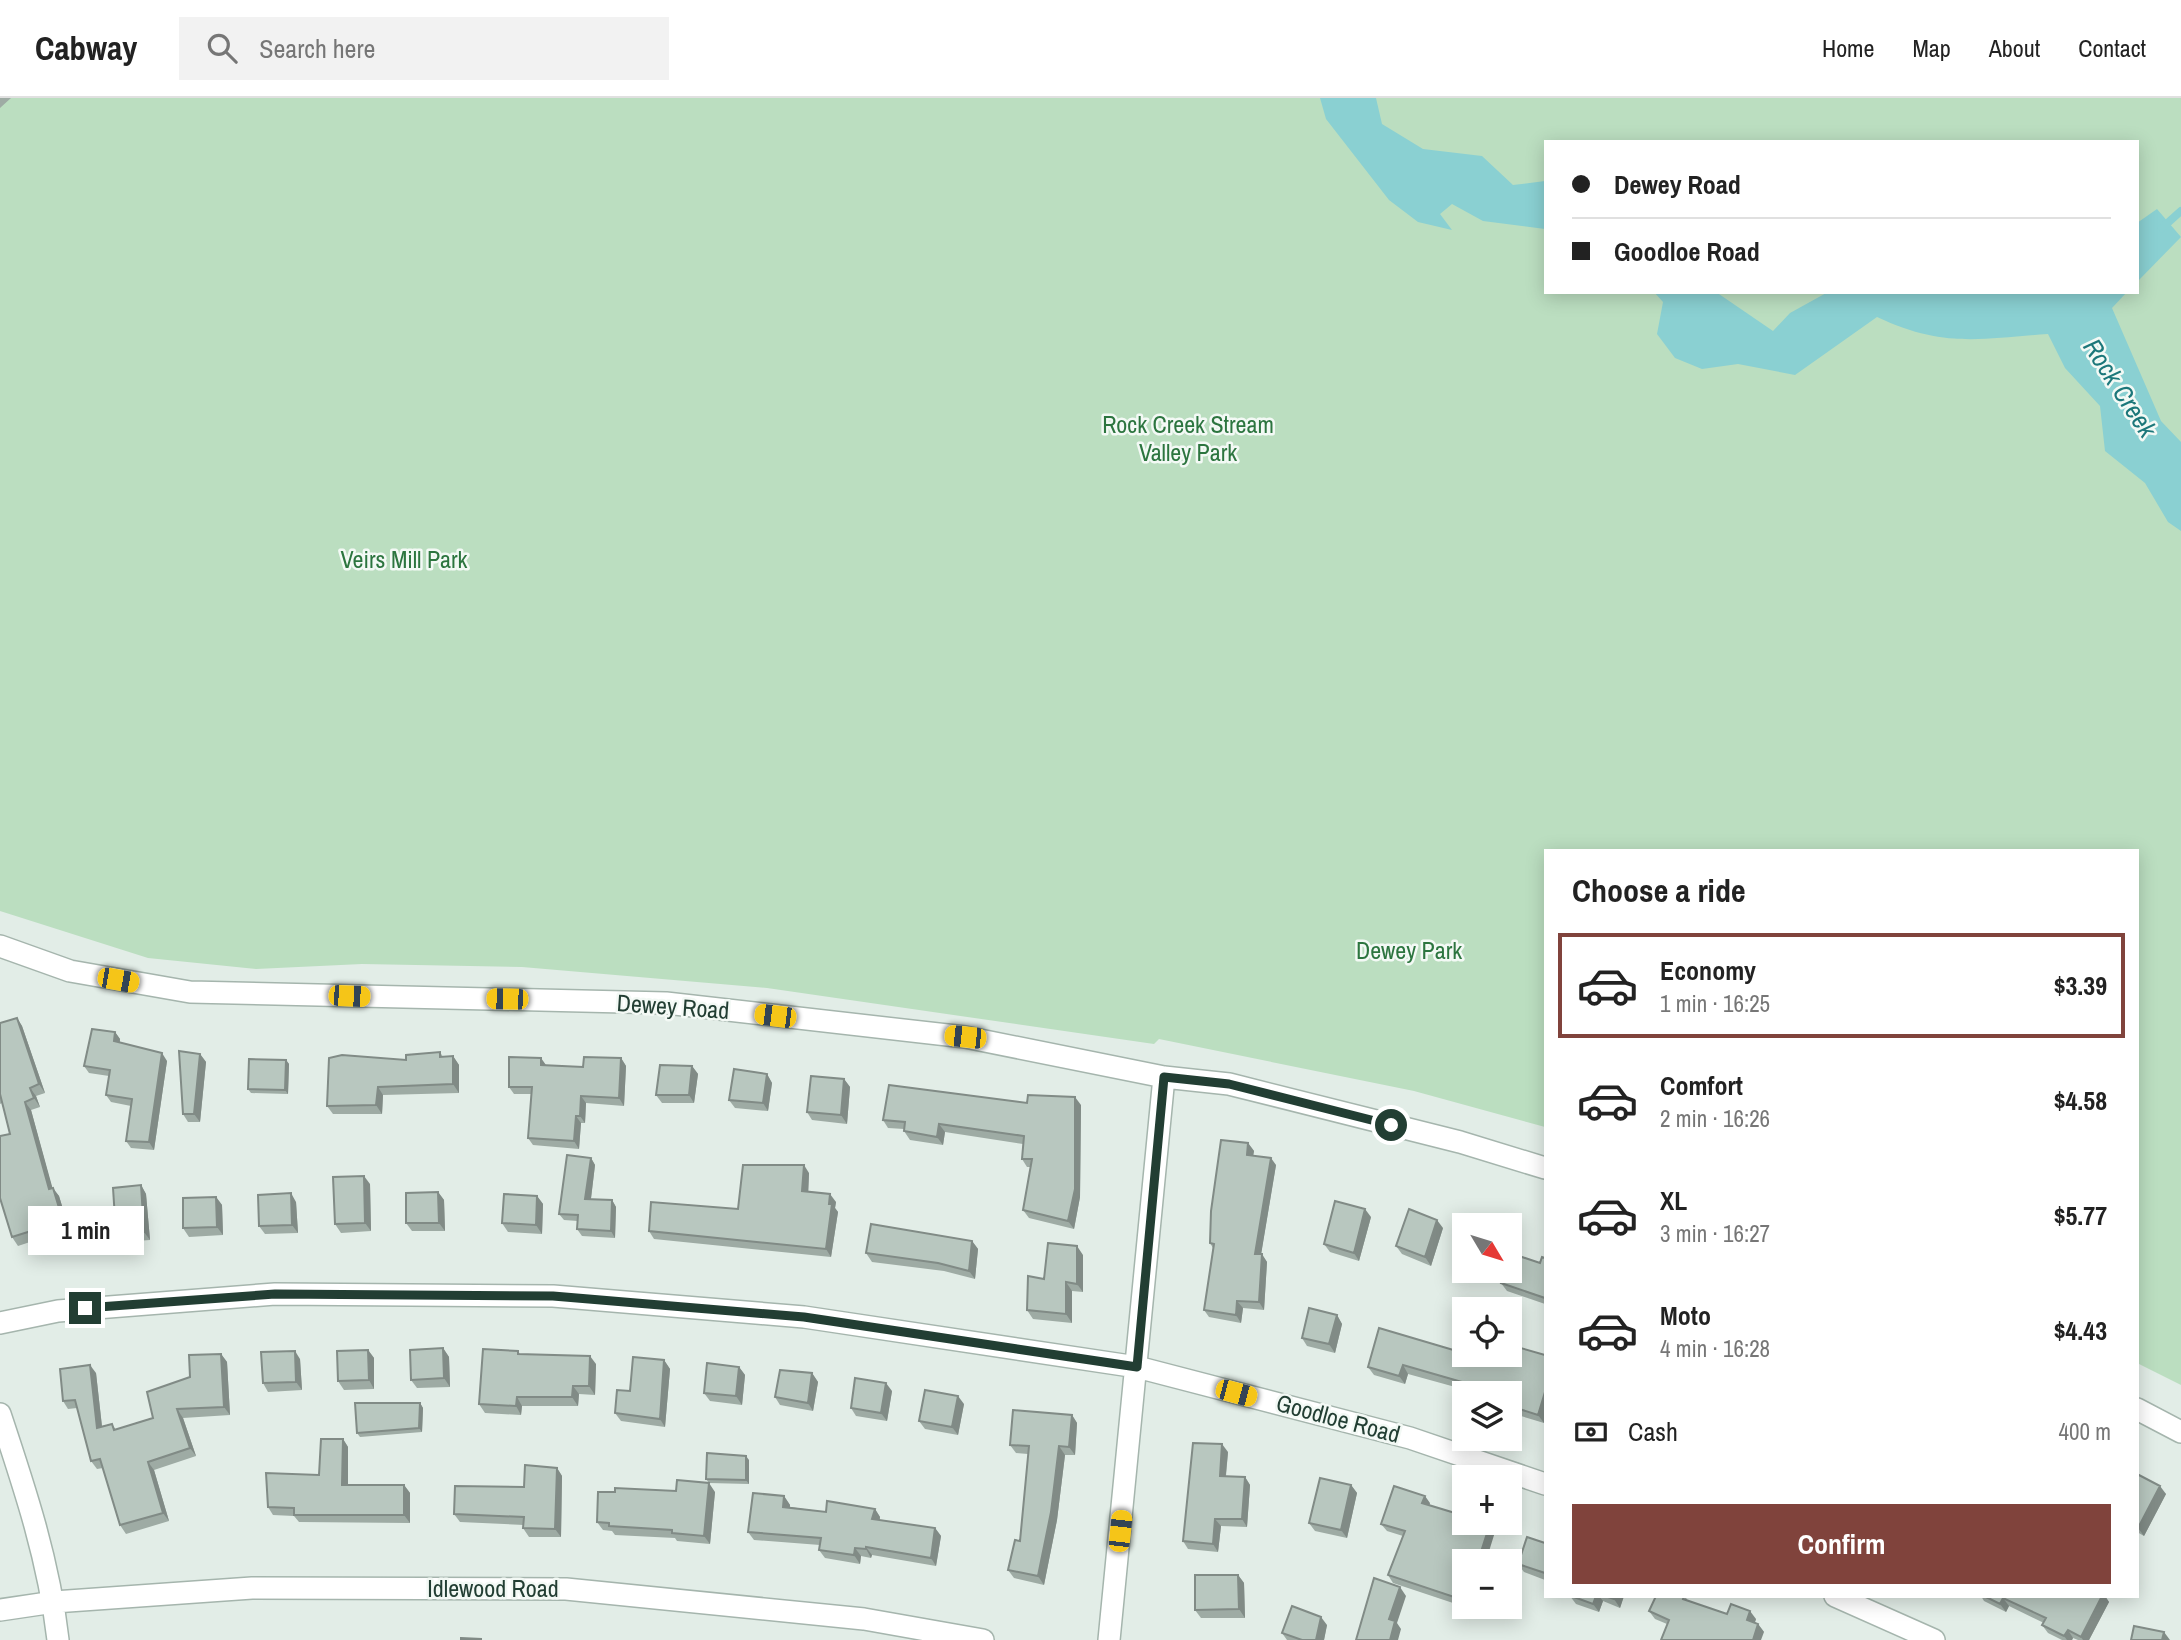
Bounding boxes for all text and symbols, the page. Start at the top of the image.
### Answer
search box [179,17,669,80]
text: Cabway [35,26,137,70]
icon: search [203,29,241,67]
text: Search here [259,31,375,66]
text: Home [1822,32,1874,64]
text: Map [1912,32,1951,64]
text: About [1989,32,2040,64]
text: Contact [2078,32,2146,64]
text: Dewey Road [1614,167,1741,202]
text: Goodloe Road [1614,234,1760,269]
water label: Rock Creek [2075,331,2166,445]
park label: Rock Creek Stream Valley Park [1102,408,1274,468]
park label: Veirs Mill Park [341,543,468,575]
text: Choose a ride [1572,869,1746,912]
park label: Dewey Park [1356,934,1462,966]
text: Economy [1660,953,1756,988]
icon: car [1576,954,1639,1017]
car [96,966,141,994]
text: $3.39 [2054,968,2107,1003]
car [328,985,371,1007]
street label: Dewey Road [616,986,730,1026]
car [486,988,529,1010]
text: 1 min · 16:25 [1660,988,1770,1019]
car [753,1003,798,1029]
car [944,1024,987,1050]
text: Comfort [1660,1068,1743,1103]
icon: car [1576,1069,1639,1132]
text: $4.58 [2054,1083,2107,1118]
text: 2 min · 16:26 [1660,1103,1770,1134]
route start [1375,1109,1407,1141]
text: XL [1660,1183,1687,1218]
icon: car [1576,1184,1639,1247]
text: $5.77 [2054,1198,2107,1233]
callout: 1 min [27,1206,143,1256]
north arrow [1452,1213,1522,1283]
map controls [1452,1213,1522,1619]
text: 1 min [61,1215,111,1246]
text: 3 min · 16:27 [1660,1218,1770,1249]
route end [69,1292,101,1324]
button: locate [1452,1297,1522,1367]
text: Moto [1660,1298,1711,1333]
icon: car [1576,1299,1639,1362]
text: $4.43 [2054,1313,2107,1348]
text: 4 min · 16:28 [1660,1333,1770,1364]
car [1213,1377,1260,1409]
button: layers [1452,1381,1522,1451]
street label: Goodloe Road [1273,1386,1404,1450]
icon: cash [1572,1413,1610,1451]
text: Cash [1628,1414,1678,1449]
text: 400 m [2059,1416,2111,1447]
button: + [1452,1465,1522,1535]
button: Confirm [1572,1504,2111,1584]
car [1108,1509,1133,1553]
button: − [1452,1549,1522,1619]
street label: Idlewood Road [427,1572,559,1604]

